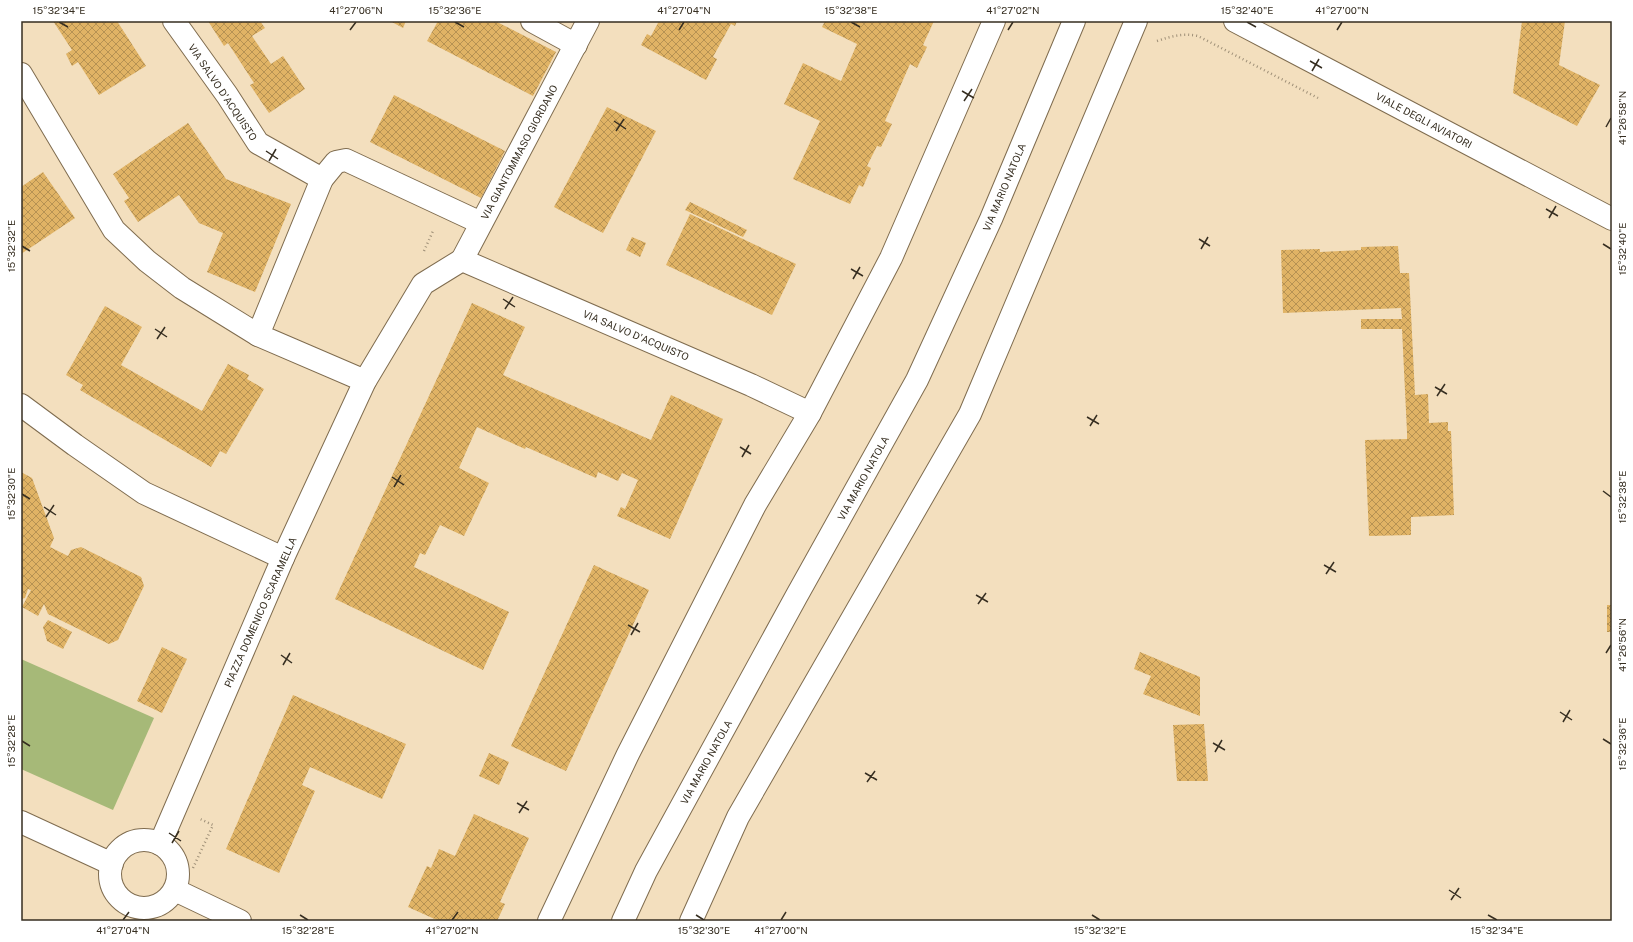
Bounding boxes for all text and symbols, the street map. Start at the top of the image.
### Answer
text: 15°32'34"E [33,4,85,16]
text: 41°27'06"N [329,4,383,16]
text: 15°32'36"E [429,4,481,16]
text: 41°27'04"N [657,4,711,16]
text: 15°32'38"E [824,4,878,16]
text: 41°27'02"N [986,4,1040,16]
text: 15°32'40"E [1221,4,1273,16]
text: 41°27'00"N [1315,4,1369,16]
street label: VIA SALVO D'ACQUISTO [186,41,260,143]
street label: VIA GIANTOMMASO GIORDANO [478,83,560,221]
street label: VIALE DEGLI AVIATORI [1374,90,1474,150]
text: 41°26'58"N [1616,91,1628,145]
street label: VIA MARIO NATOLA [980,141,1028,233]
text: 15°32'32"E [5,220,17,272]
text: 15°32'40"E [1616,223,1628,275]
street label: VIA SALVO D'ACQUISTO [581,307,691,363]
street label: VIA MARIO NATOLA [835,434,891,522]
text: 15°32'30"E [5,468,17,520]
text: 15°32'38"E [1616,470,1628,524]
street label: PIAZZA DOMENICO SCARAMELLA [221,535,299,689]
text: 41°26'56"N [1616,618,1628,672]
text: 15°32'28"E [5,715,17,767]
street label: VIA MARIO NATOLA [678,718,734,806]
text: 15°32'36"E [1616,718,1628,770]
text: 41°27'04"N [96,924,150,936]
text: 15°32'28"E [282,924,334,936]
text: 41°27'02"N [425,924,479,936]
text: 15°32'30"E [678,924,730,936]
text: 41°27'00"N [754,924,808,936]
text: 15°32'32"E [1074,924,1126,936]
text: 15°32'34"E [1471,924,1523,936]

